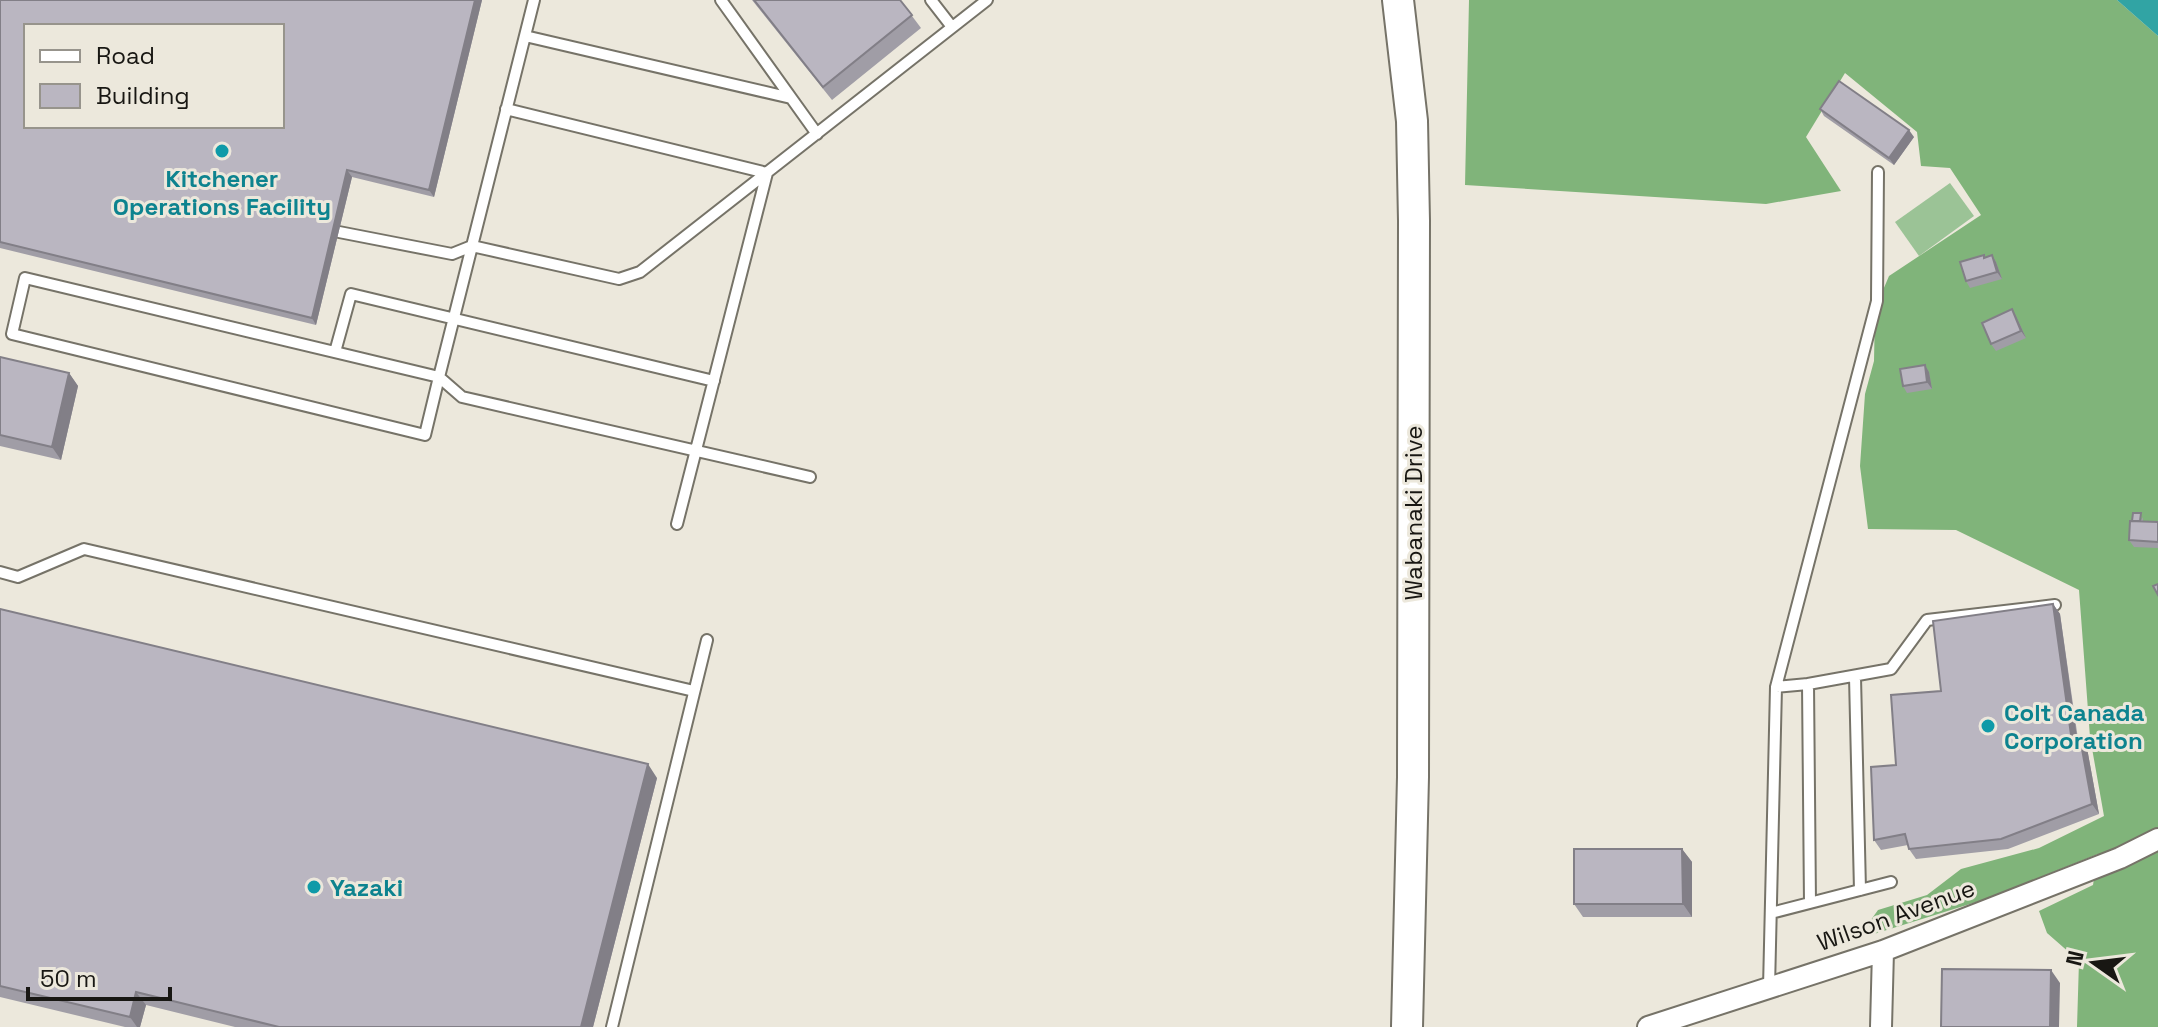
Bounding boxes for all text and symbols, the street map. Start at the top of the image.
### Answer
legend [24,24,284,128]
text: Road [96,40,155,71]
text: Building [96,80,190,111]
marker: Kitchener Operations Facility [213,142,231,160]
place label: Kitchener Operations Facility [113,163,331,222]
street label: Wabanaki Drive [1398,426,1429,600]
place label: Colt Canada Corporation [2004,697,2145,756]
marker: Colt Canada Corporation [1979,717,1997,735]
place label: Yazaki [330,872,403,903]
street label: Wilson Avenue [1813,872,1979,958]
marker: Yazaki [305,878,323,896]
north arrow [2054,923,2134,1003]
text: N [2059,948,2090,969]
scale bar [28,951,170,1001]
text: 50 m [40,963,97,994]

